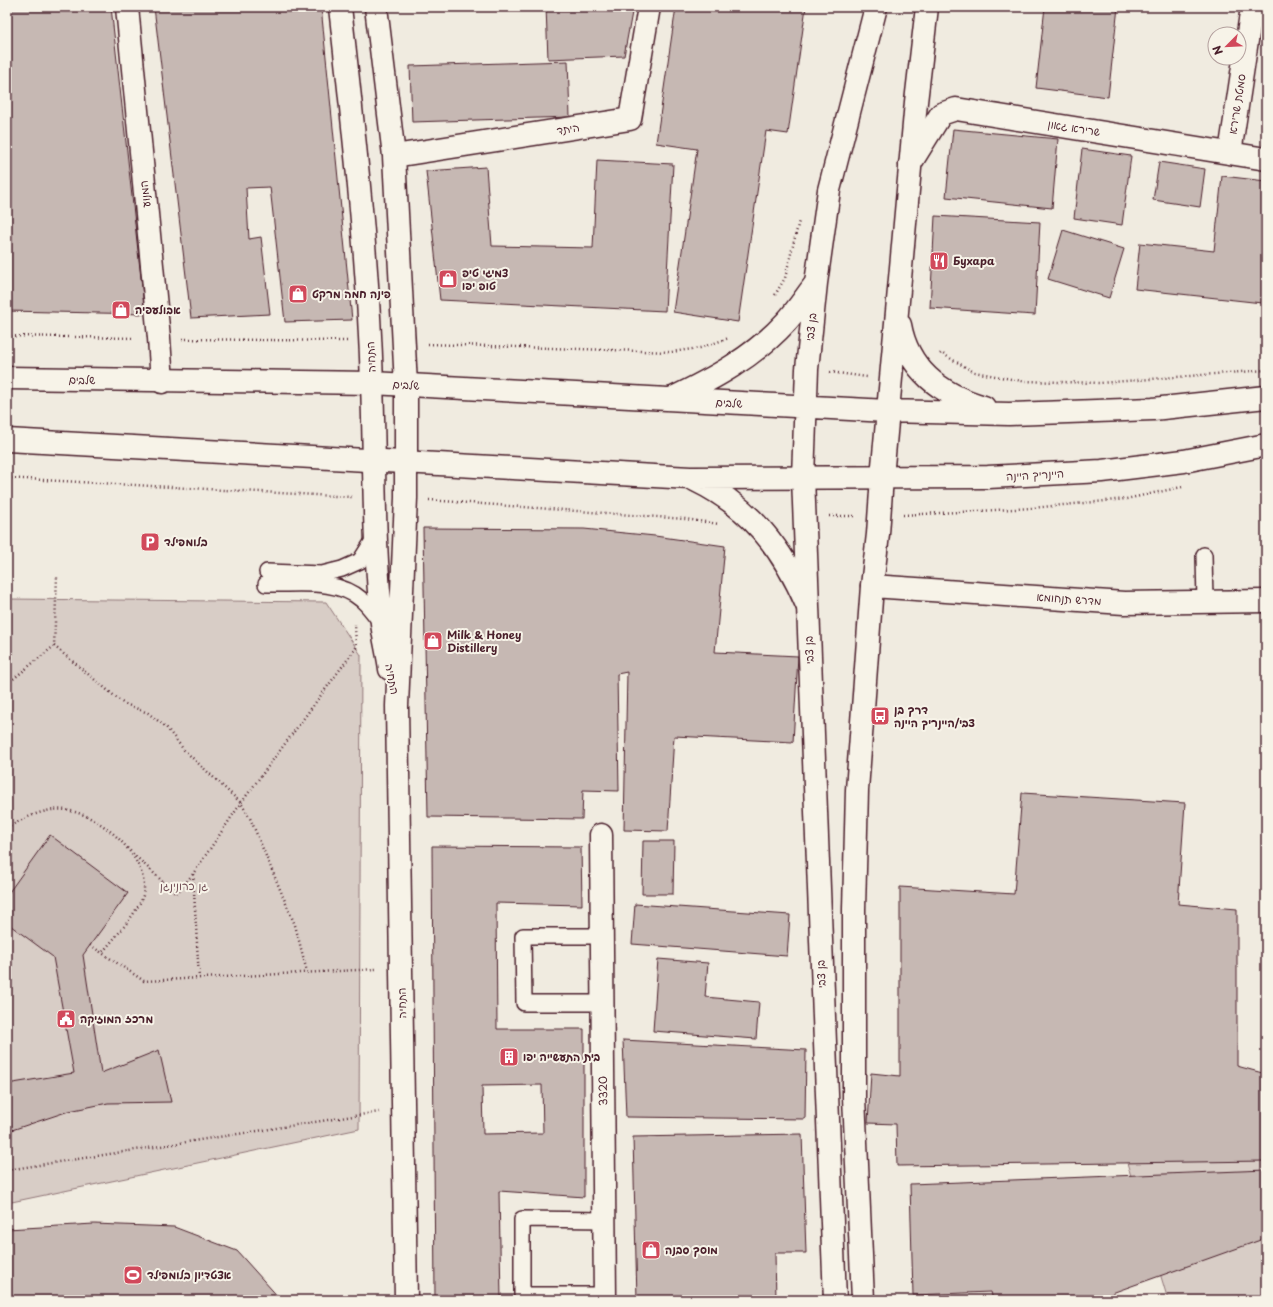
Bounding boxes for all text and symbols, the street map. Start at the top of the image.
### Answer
north arrow [1207,26,1247,66]
text: N [1208,43,1227,58]
street label: סמטת שרירא [1223,73,1250,135]
street label: שרירא גאון [1047,115,1102,140]
street label: היתד [555,118,581,139]
street label: המנוע [135,180,154,208]
restaurant icon: Бухара [928,250,950,272]
place label: Бухара [953,252,995,269]
place label: צמיגי טיפ טופ יפו [462,264,508,294]
shop icon: צמיגי טיפ טופ יפו [437,268,459,290]
shop icon: פינה חמה מרקט [287,283,309,305]
place label: פינה חמה מרקט [312,285,391,302]
shop icon: אבולעפיה [110,299,132,321]
place label: אבולעפיה [135,301,181,318]
street label: בן צבי [801,312,820,342]
street label: התחיה [361,341,380,373]
street label: שלבים [68,371,96,388]
street label: שלבים [392,375,421,394]
street label: שלבים [715,393,744,412]
street label: היינריך היינה [1006,464,1064,485]
parking icon: בלומפילד [139,531,161,553]
place label: בלומפילד [164,533,208,550]
street label: מדרש תנחומא [1036,588,1102,609]
place label: Milk & Honey Distillery [447,626,521,656]
shop icon: Milk & Honey Distillery [422,630,444,652]
street label: בן צבי [800,636,817,664]
street label: התחיה [381,662,404,696]
place label: דרך בן צבי/היינריך היינה [894,701,975,731]
bus stop icon: דרך בן צבי/היינריך היינה [869,705,891,727]
park label: גן כרונינגן [160,877,208,894]
street label: בן צבי [812,960,829,988]
street label: התחיה [393,987,410,1019]
public building icon: מרכז המוזיקה [55,1008,77,1030]
place label: מרכז המוזיקה [80,1010,153,1027]
building icon: בית התעשייה יפו [498,1046,520,1068]
place label: בית התעשייה יפו [523,1048,601,1065]
street label: 3320 [594,1076,611,1106]
shop icon: מוסך סבנה [640,1239,662,1261]
place label: מוסך סבנה [665,1241,718,1258]
sports icon: אצטדיון בלומפילד [122,1264,144,1286]
place label: אצטדיון בלומפילד [147,1266,232,1283]

